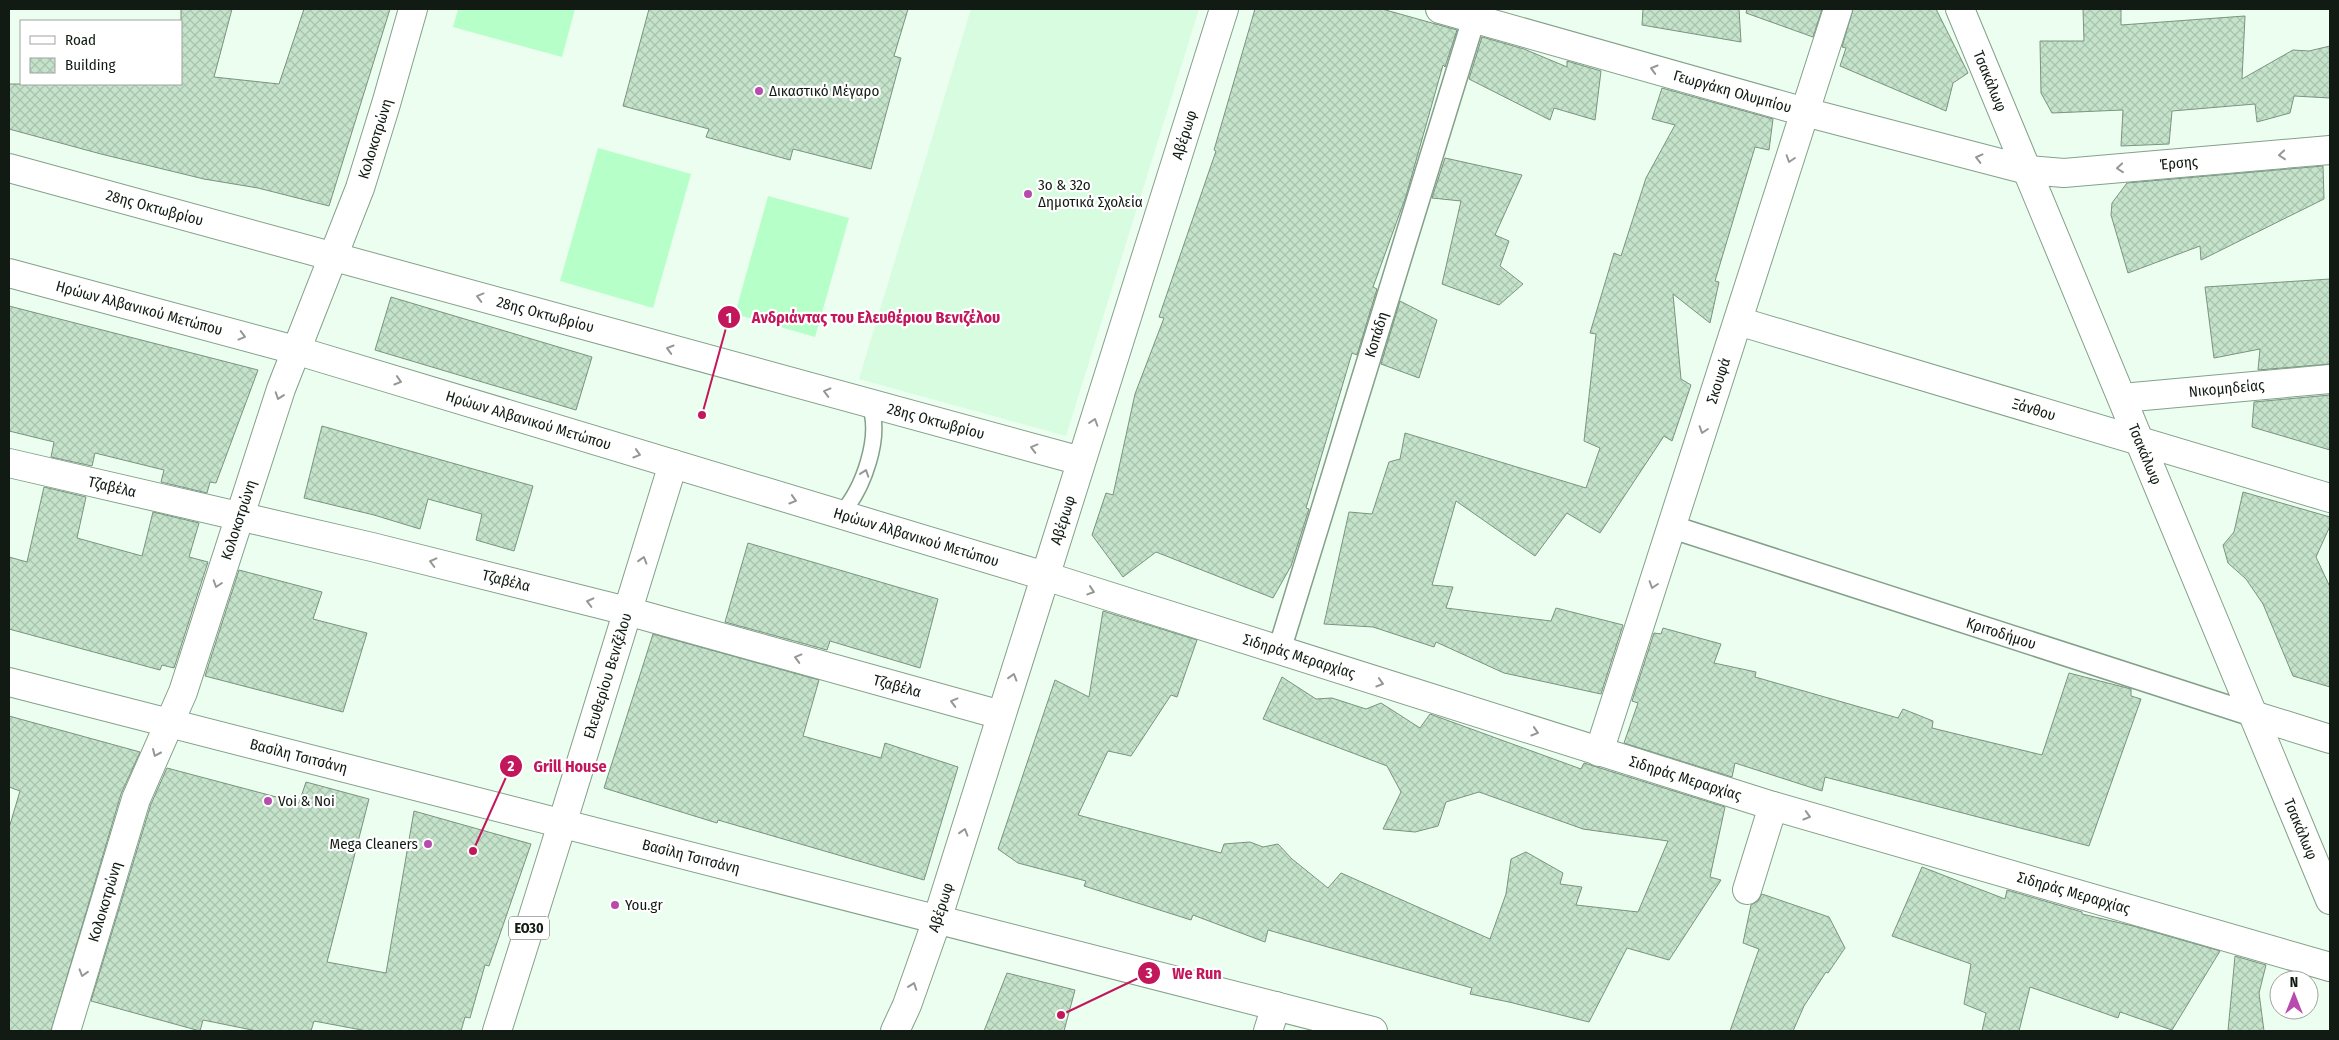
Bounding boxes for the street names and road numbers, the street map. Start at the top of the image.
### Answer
street label: Τσακάλωφ [1969,48,2011,114]
street label: Γεωργάκη Ολυμπίου [1671,66,1794,117]
street label: Κολοκοτρώνη [354,97,396,181]
street label: Αβέρωφ [1168,108,1201,162]
street label: Έρσης [2159,152,2199,174]
street label: 28ης Οκτωβρίου [104,186,205,230]
street label: Ηρώων Αλβανικού Μετώπου [54,277,225,339]
street label: 28ης Οκτωβρίου [495,293,596,336]
street label: Κοπάδη [1361,310,1392,360]
street label: Σκουφά [1703,356,1734,406]
street label: Νικομηδείας [2188,376,2266,401]
street label: Ηρώων Αλβανικού Μετώπου [444,387,613,454]
street label: Ξάνθου [2010,395,2058,425]
street label: 28ης Οκτωβρίου [885,399,987,443]
street label: Τσακάλωφ [2124,421,2165,487]
street label: Τζαβέλα [86,473,138,501]
street label: Κολοκοτρώνη [217,478,260,562]
street label: Αβέρωφ [1047,493,1079,547]
street label: Ηρώων Αλβανικού Μετώπου [831,504,1001,571]
street label: Τζαβέλα [480,566,532,595]
street label: Ελευθερίου Βενιζέλου [580,611,636,741]
street label: Κριτοδήμου [1964,614,2038,653]
street label: Σιδηράς Μεραρχίας [1241,630,1358,683]
street label: Τζαβέλα [871,671,923,701]
street label: Βασίλη Τσιτσάνη [248,735,349,777]
street label: Σιδηράς Μεραρχίας [1627,752,1744,805]
street label: Τσακάλωφ [2280,796,2321,862]
street label: Βασίλη Τσιτσάνη [640,835,742,878]
street label: Κολοκοτρώνη [84,859,126,944]
street label: Σιδηράς Μεραρχίας [2015,868,2133,918]
street label: Αβέρωφ [924,880,957,934]
road number: ΕΟ30 [509,916,549,940]

